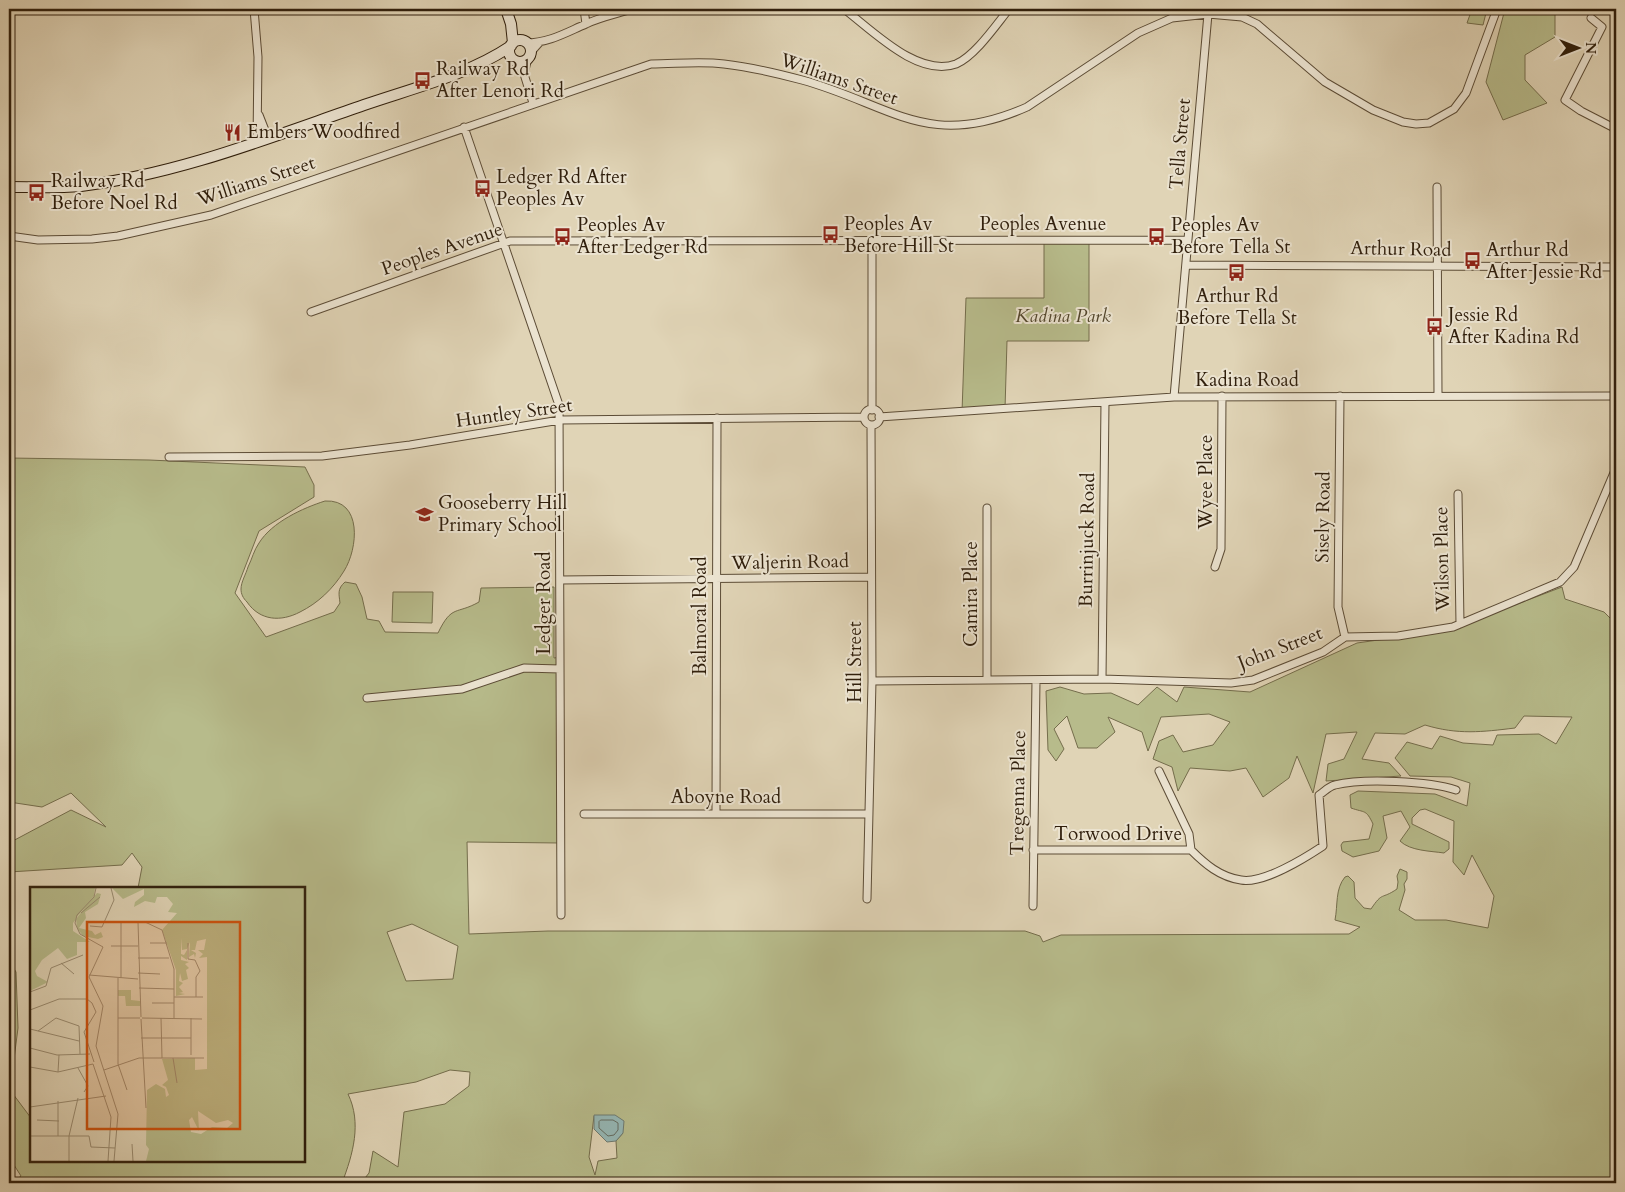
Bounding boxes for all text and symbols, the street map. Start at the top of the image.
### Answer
north arrow [1552,22,1602,72]
text: N [1581,42,1600,54]
street label: Williams Street [776,46,901,111]
place label: Railway Rd After Lenori Rd [436,56,564,104]
bus stop icon: Railway Rd After Lenori Rd [412,70,432,90]
street label: Tella Street [1163,97,1197,191]
place label: Embers Woodfired [247,119,400,145]
restaurant icon: Embers Woodfired [223,122,243,142]
street label: Williams Street [193,150,318,213]
place label: Ledger Rd After Peoples Av [496,164,627,212]
place label: Railway Rd Before Noel Rd [51,168,178,216]
bus stop icon: Ledger Rd After Peoples Av [472,178,492,198]
bus stop icon: Railway Rd Before Noel Rd [27,182,47,202]
place label: Peoples Av Before Hill St [844,211,954,259]
street label: Peoples Avenue [980,211,1106,237]
place label: Peoples Av After Ledger Rd [577,212,708,260]
place label: Peoples Av Before Tella St [1171,212,1290,260]
street label: Peoples Avenue [378,216,506,282]
bus stop icon: Peoples Av Before Hill St [820,225,840,245]
bus stop icon: Peoples Av After Ledger Rd [553,226,573,246]
bus stop icon: Peoples Av Before Tella St [1147,226,1167,246]
street label: Arthur Road [1350,235,1452,263]
place label: Arthur Rd After Jessie Rd [1486,237,1602,285]
bus stop icon: Arthur Rd After Jessie Rd [1462,251,1482,271]
bus stop icon: Arthur Rd Before Tella St [1227,263,1247,283]
place label: Arthur Rd Before Tella St [1177,283,1297,331]
place label: Jessie Rd After Kadina Rd [1445,302,1579,350]
park label: Kadina Park [1015,303,1111,329]
bus stop icon: Jessie Rd After Kadina Rd [1424,316,1444,336]
street label: Kadina Road [1195,367,1299,393]
street label: Huntley Street [454,392,574,434]
street label: Wyee Place [1193,435,1219,530]
street label: Sisely Road [1309,471,1337,563]
street label: Burrinjuck Road [1073,472,1101,608]
place label: Gooseberry Hill Primary School [438,490,567,538]
school or university icon: Gooseberry Hill Primary School [414,504,434,524]
street label: Wilson Place [1428,506,1456,613]
street label: Camira Place [958,541,984,647]
street label: Waljerin Road [730,548,849,576]
street label: Ledger Road [531,551,557,655]
street label: Balmoral Road [687,556,713,676]
street label: John Street [1231,620,1326,677]
street label: Hill Street [842,621,868,703]
street label: Tregenna Place [1004,730,1032,856]
street label: Aboyne Road [671,784,781,810]
street label: Torwood Drive [1054,821,1182,847]
inset map [30,887,305,1162]

